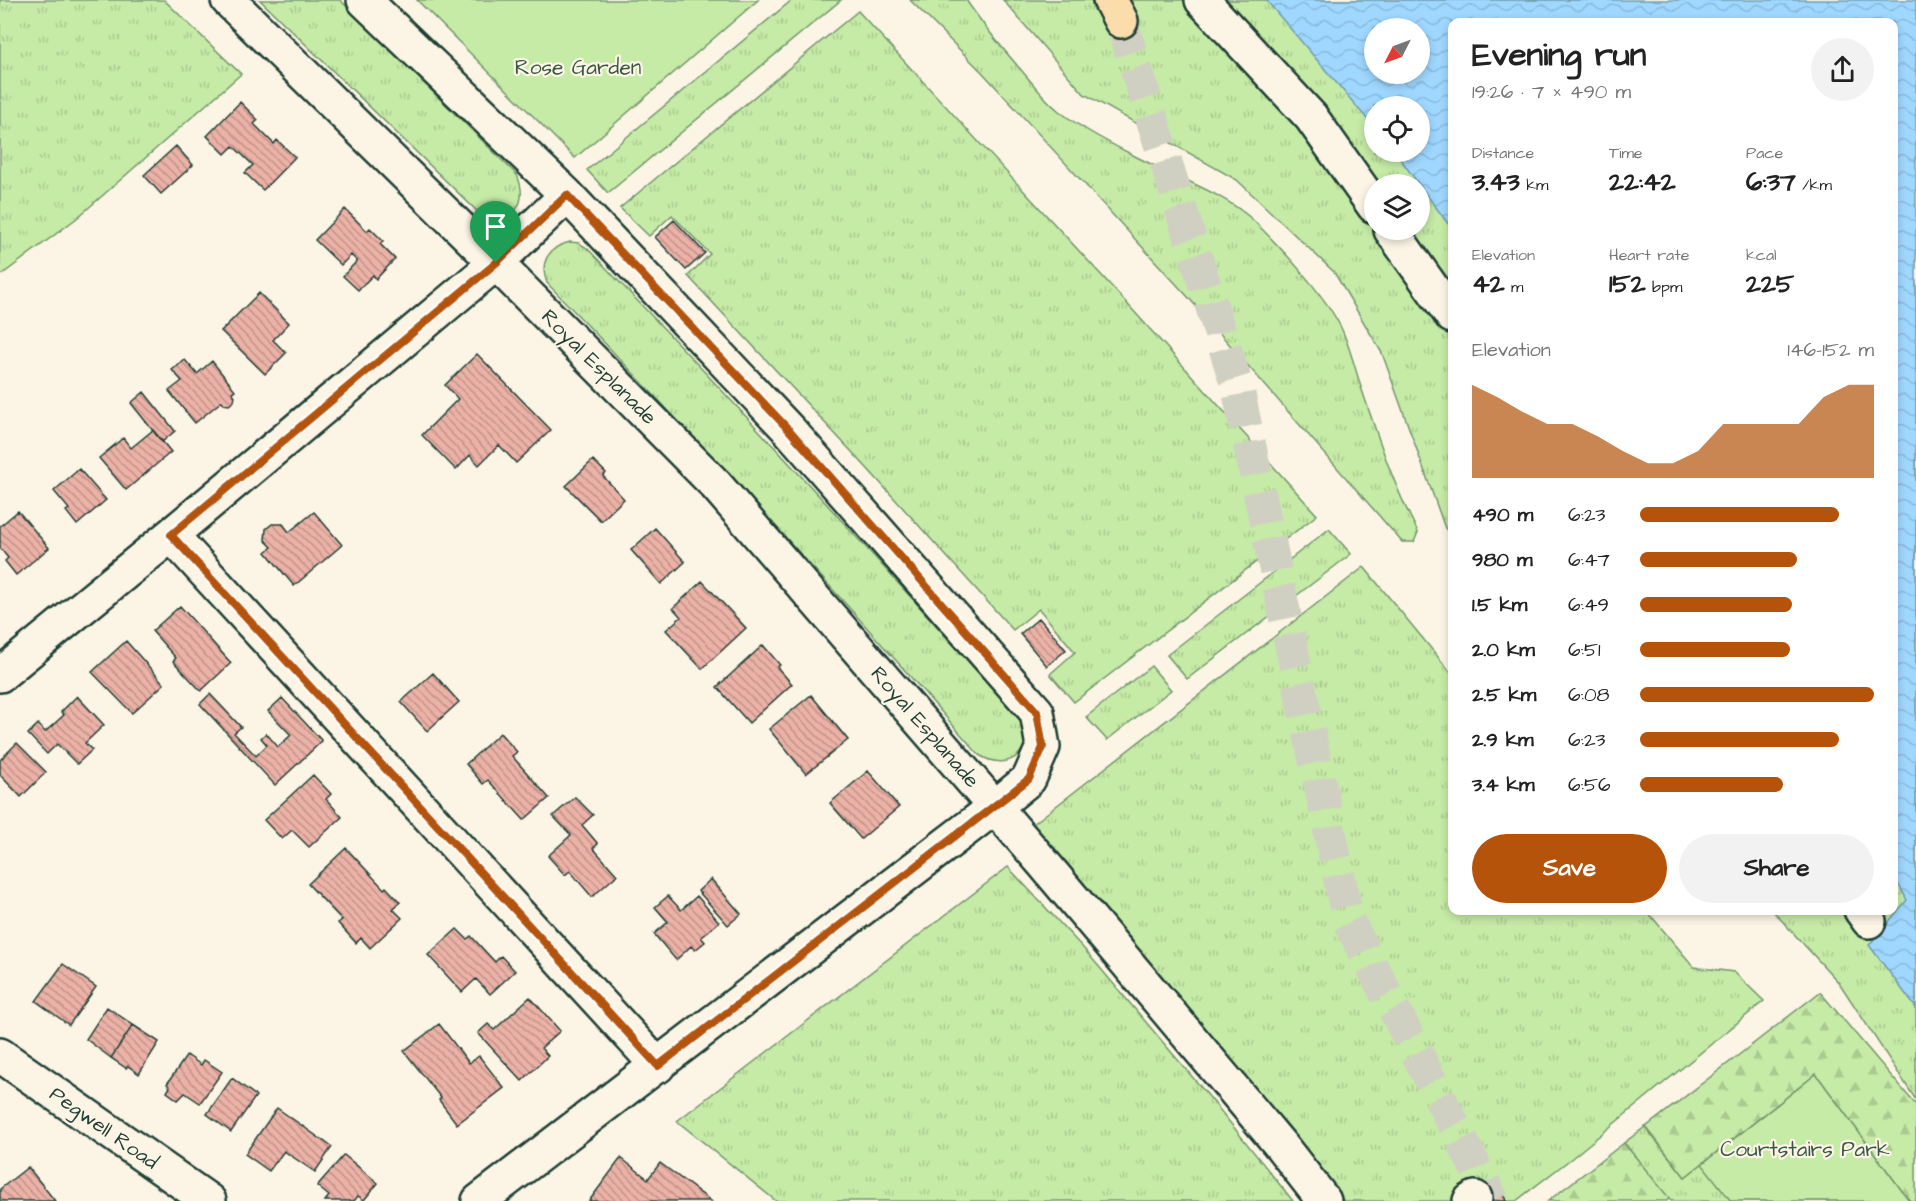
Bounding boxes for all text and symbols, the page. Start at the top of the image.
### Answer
north arrow [1364,18,1430,84]
map controls [1364,18,1430,240]
text: Evening run [1472,32,1646,78]
button: share [1811,38,1874,101]
park label: Rose Garden [515,53,641,82]
text: 19:26 · 7 × 490 m [1472,78,1631,106]
button: locate [1364,96,1430,162]
text: Distance [1472,142,1534,164]
text: Time [1609,142,1643,164]
text: Pace [1746,142,1783,164]
text: 3.43 [1472,164,1520,200]
text: 22:42 [1609,164,1676,200]
text: 6:37 [1746,164,1796,200]
button: layers [1364,174,1430,240]
text: km [1520,174,1549,196]
text: /km [1796,174,1832,196]
pin [470,201,521,263]
icon: arrive [479,210,512,243]
text: Elevation [1472,244,1535,266]
text: Heart rate [1609,244,1689,266]
text: kcal [1746,244,1777,266]
text: 42 [1472,266,1505,302]
text: 152 [1609,266,1646,302]
text: 225 [1746,266,1794,302]
text: m [1505,276,1523,298]
text: bpm [1646,276,1682,298]
street label: Royal Esplanade [533,303,663,433]
text: Elevation [1472,336,1551,364]
text: 146–152 m [1787,336,1874,364]
text: 490 m [1472,501,1533,529]
text: 6:23 [1568,501,1606,529]
text: 980 m [1472,546,1533,574]
text: 6:47 [1568,546,1610,574]
text: 1.5 km [1472,591,1527,619]
text: 6:49 [1568,591,1609,619]
text: 2.0 km [1472,636,1535,664]
text: 6:51 [1568,636,1601,664]
street label: Royal Esplanade [862,660,986,795]
text: 2.5 km [1472,681,1536,709]
text: 6:08 [1568,681,1609,709]
text: 2.9 km [1472,726,1534,754]
text: 6:23 [1568,726,1606,754]
text: 3.4 km [1472,771,1534,799]
text: 6:56 [1568,771,1611,799]
button: Save [1472,834,1667,903]
button: Share [1679,834,1874,903]
street label: Pegwell Road [42,1080,165,1178]
park label: Courtstairs Park [1720,1135,1890,1164]

